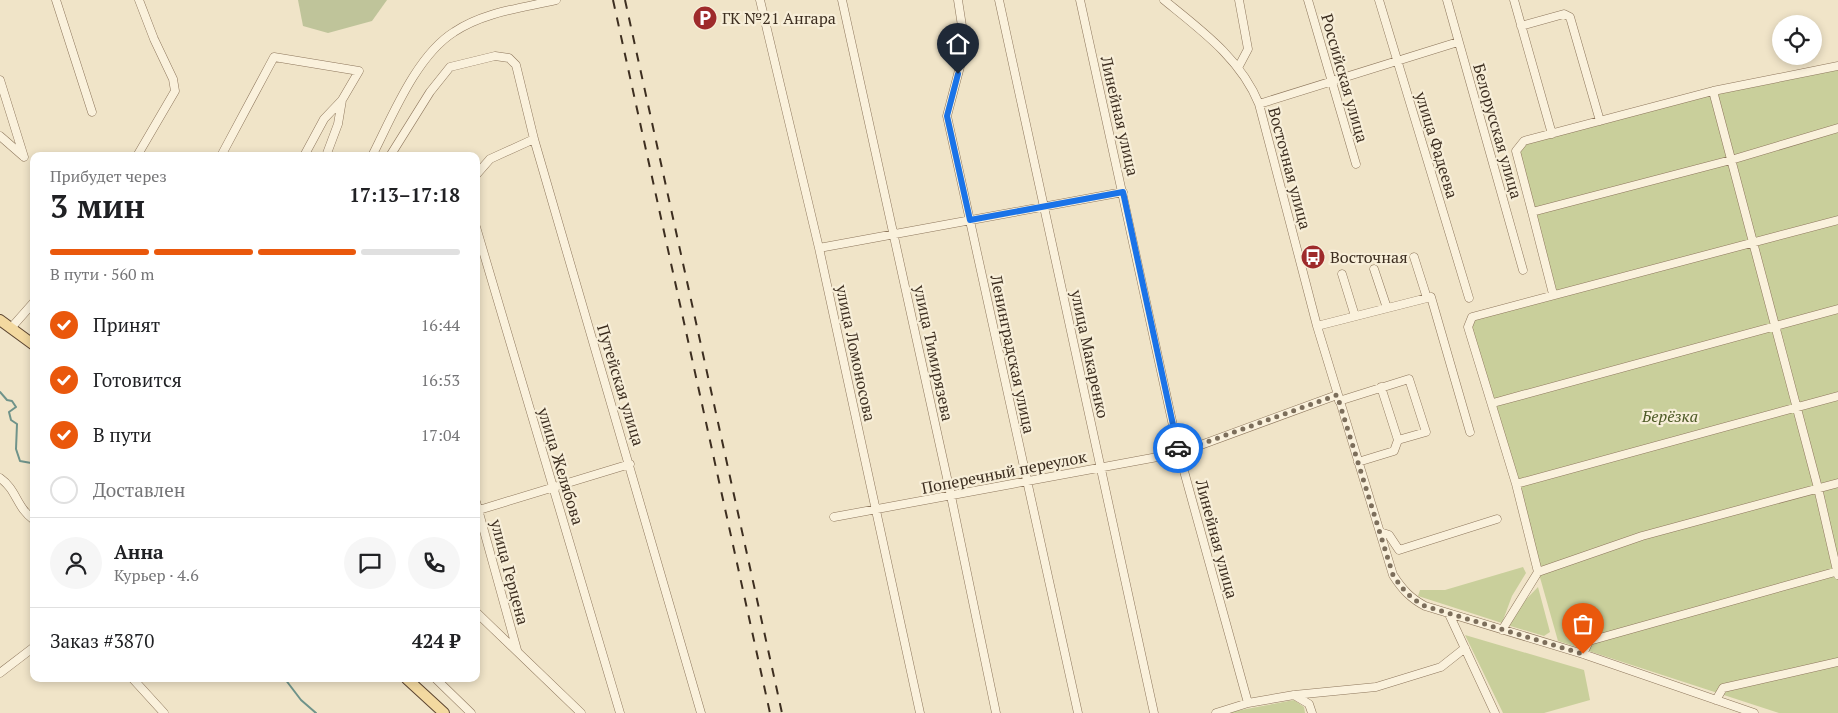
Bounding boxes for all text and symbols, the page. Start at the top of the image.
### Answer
parking icon: ГК №21 Ангара [692,5,718,31]
place label: ГК №21 Ангара [722,7,836,29]
street label: Российская улица [1316,11,1374,145]
map controls [1772,15,1822,65]
button: locate [1772,15,1822,65]
pin [937,23,979,74]
icon: home [944,30,972,58]
street label: Линейная улица [1095,53,1144,178]
street label: Белорусская улица [1468,61,1528,201]
street label: улица Фадеева [1410,88,1464,201]
street label: Восточная улица [1263,104,1317,232]
text: Прибудет через [50,165,167,187]
text: 17:13–17:18 [349,182,460,207]
text: 3 мин [50,185,145,227]
bus stop icon: Восточная [1300,244,1326,270]
place label: Восточная [1330,246,1408,268]
text: В пути · 560 m [50,263,154,285]
street label: Ленинградская улица [985,272,1041,435]
street label: улица Ломоносова [831,282,881,423]
street label: улица Тимирязева [909,282,959,423]
street label: улица Макаренко [1065,287,1114,420]
icon: check [50,311,78,339]
text: Принят [93,312,160,337]
text: 16:44 [421,314,460,336]
street label: Путейская улица [592,322,650,448]
icon: check [50,366,78,394]
text: Готовится [93,367,182,392]
text: 16:53 [421,369,460,391]
street label: улица Желябова [532,404,589,527]
park label: Берёзка [1641,405,1698,427]
icon: check [50,421,78,449]
text: В пути [93,422,152,447]
courier [1153,423,1203,473]
text: 17:04 [421,424,460,446]
icon: car [1164,434,1192,462]
street label: Поперечный переулок [920,445,1089,499]
street label: Линейная улица [1190,476,1243,601]
text: Доставлен [93,477,185,502]
street label: улица Герцена [485,516,535,627]
button: person [50,537,102,589]
button: chat [344,537,396,589]
button: phone [408,537,460,589]
text: Анна [114,539,164,564]
text: Курьер · 4.6 [114,564,199,586]
pin [1562,603,1604,654]
icon: bag [1569,610,1597,638]
text: Заказ #3870 [50,628,154,653]
text: 424 ₽ [412,628,460,653]

